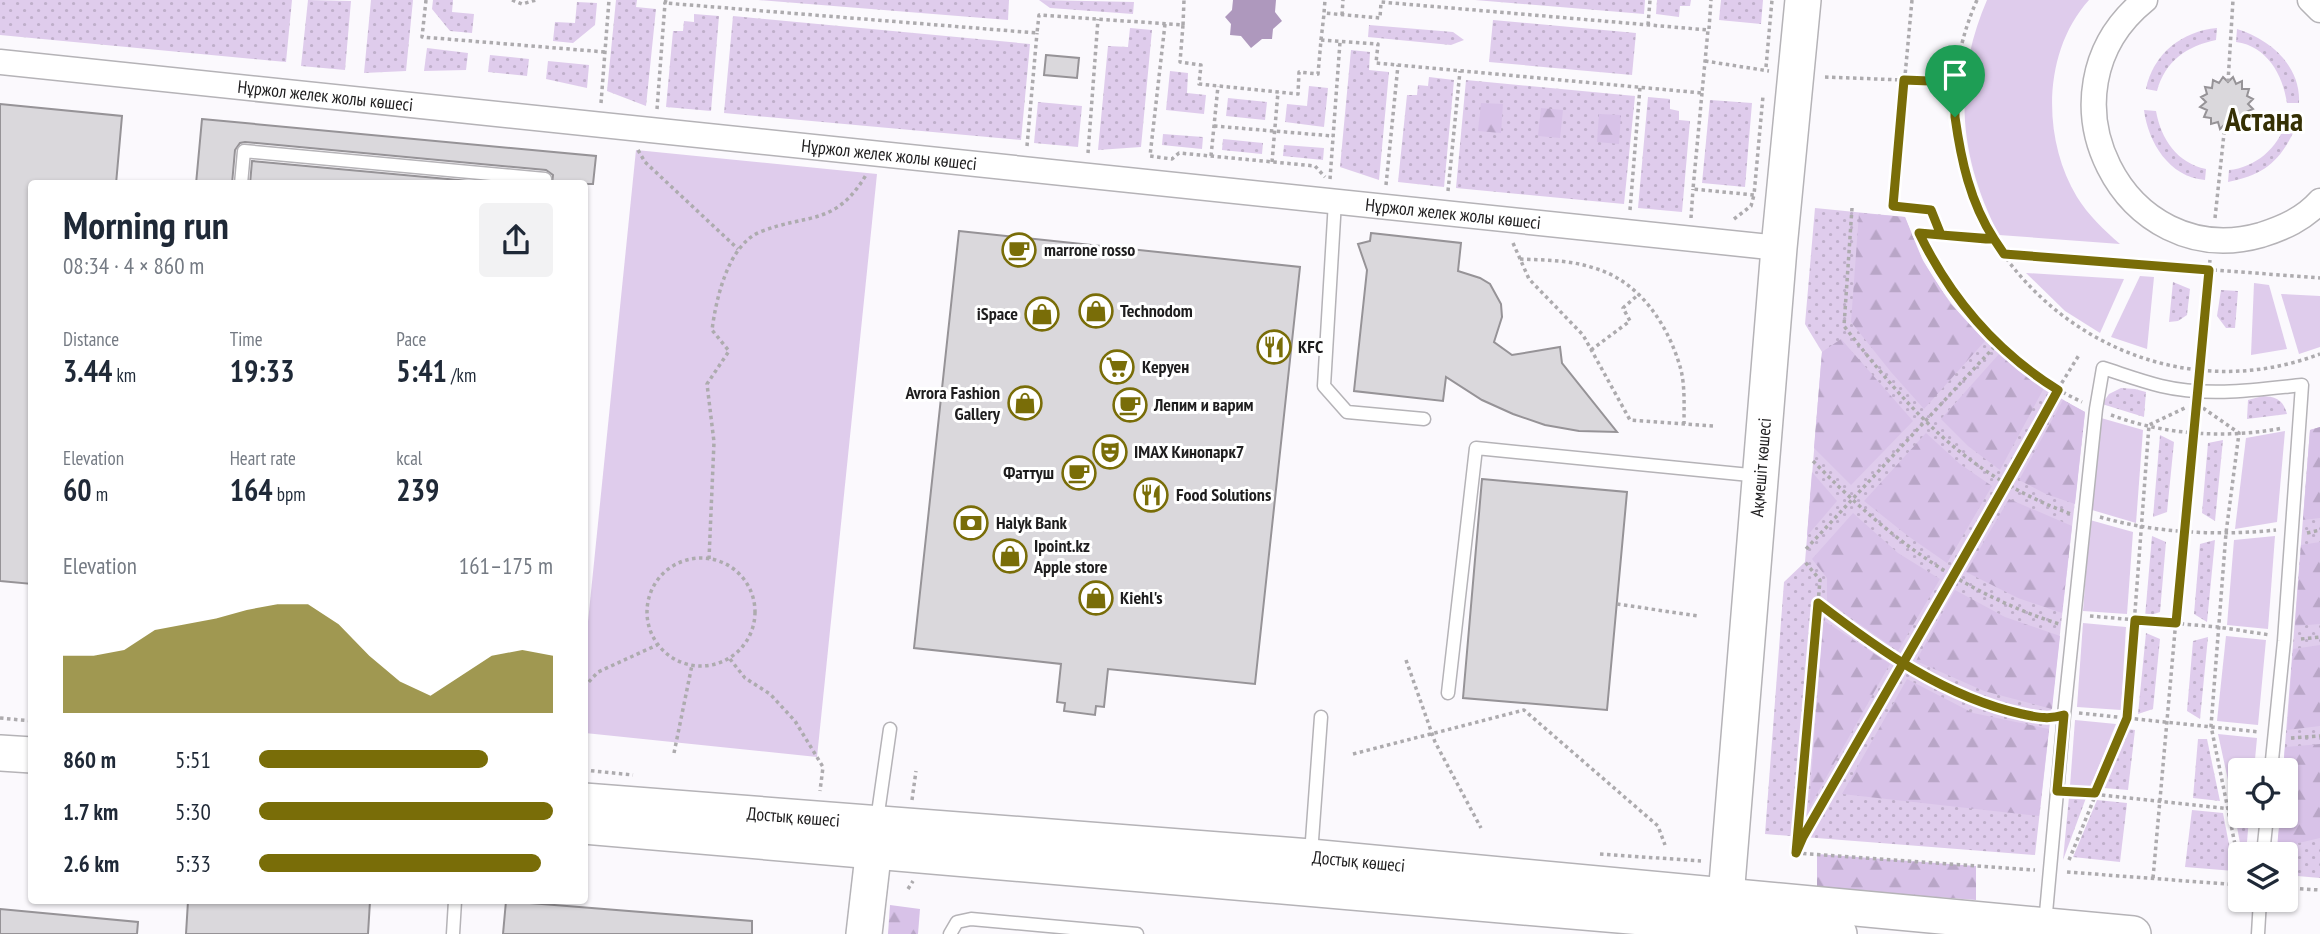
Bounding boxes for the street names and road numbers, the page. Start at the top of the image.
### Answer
street label: Нұржол желек жолы көшесі [236,75,414,116]
street label: Нұржол желек жолы көшесі [800,134,978,175]
street label: Нұржол желек жолы көшесі [1364,193,1542,234]
street label: Ақмешіт көшесі [1745,417,1776,518]
street label: Достық көшесі [746,802,841,832]
street label: Достық көшесі [1311,845,1406,877]

